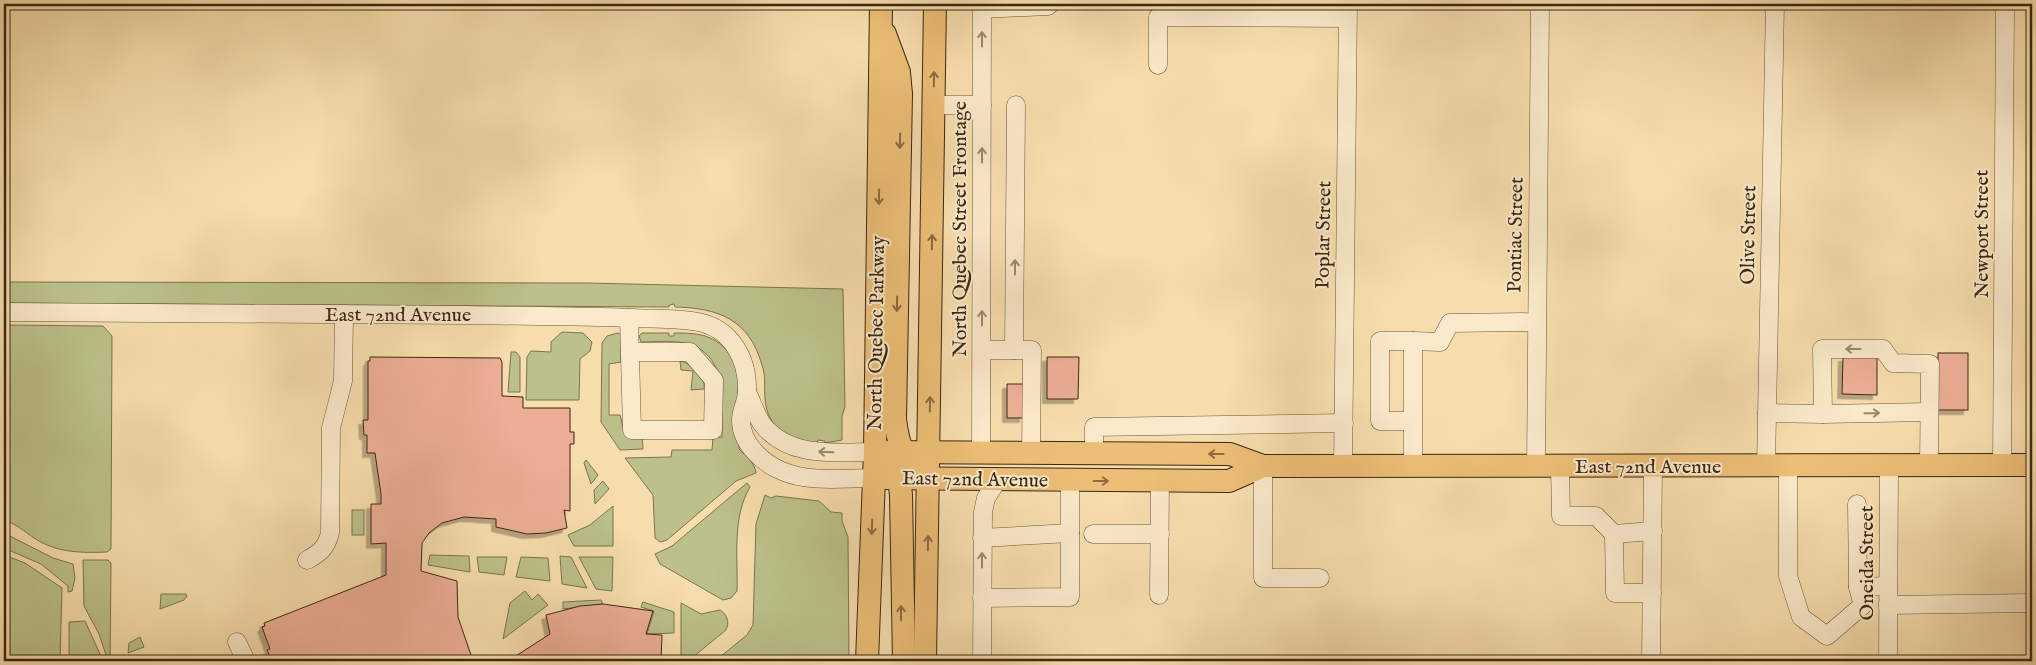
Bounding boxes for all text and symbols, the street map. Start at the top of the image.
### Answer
one-way arrow [977,31,987,48]
one-way arrow [929,72,939,88]
street label: North Quebec Street Frontage [948,101,973,357]
one-way arrow [895,133,904,149]
one-way arrow [977,148,987,164]
street label: Newport Street [1970,169,1995,298]
street label: Pontiac Street [1502,177,1530,293]
street label: Poplar Street [1311,181,1337,289]
street label: Olive Street [1736,185,1762,285]
one-way arrow [874,188,884,205]
one-way arrow [927,234,937,250]
street label: North Quebec Parkway [863,235,891,431]
one-way arrow [1010,259,1020,275]
one-way arrow [893,295,902,311]
street label: East 72nd Avenue [325,303,471,328]
one-way arrow [977,310,987,326]
one-way arrow [1845,344,1861,354]
one-way arrow [925,396,935,412]
one-way arrow [1863,408,1879,418]
one-way arrow [819,447,835,456]
one-way arrow [1209,449,1225,459]
street label: East 72nd Avenue [1575,455,1721,480]
street label: East 72nd Avenue [902,466,1048,494]
one-way arrow [1092,476,1109,486]
street label: Oneida Street [1855,505,1880,621]
one-way arrow [868,519,877,535]
one-way arrow [923,535,933,551]
one-way arrow [977,552,987,568]
one-way arrow [896,605,906,621]

